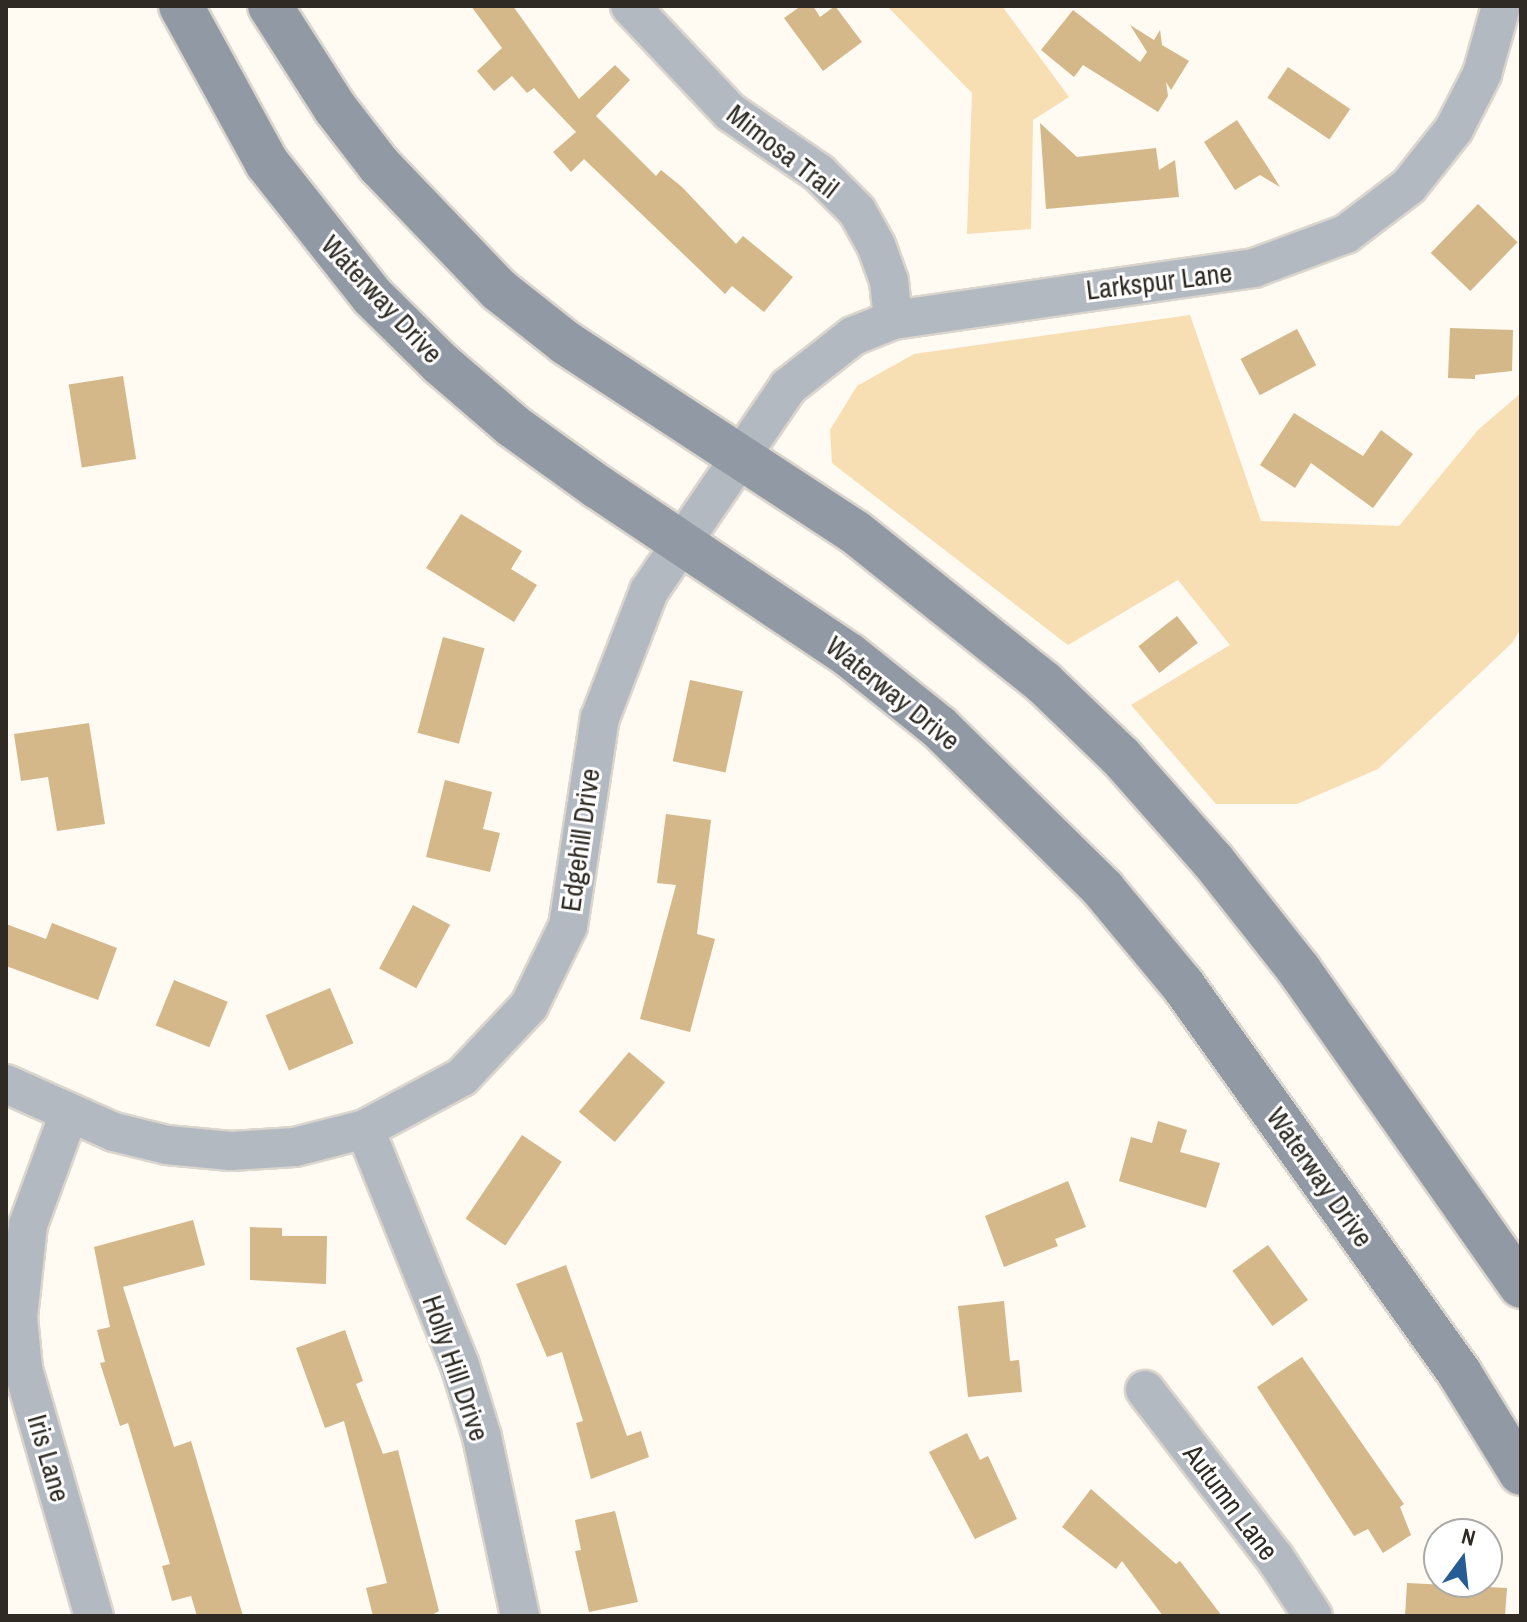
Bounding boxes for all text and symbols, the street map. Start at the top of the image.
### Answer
street label: Mimosa Trail [720,97,846,205]
street label: Waterway Drive [314,228,450,370]
street label: Larkspur Lane [1084,255,1234,307]
street label: Waterway Drive [819,629,967,757]
street label: Edgehill Drive [553,766,607,914]
street label: Waterway Drive [1260,1101,1380,1253]
street label: Holly Hill Drive [415,1291,497,1445]
street label: Iris Lane [21,1410,77,1506]
street label: Autumn Lane [1176,1437,1286,1567]
north arrow [1423,1518,1503,1598]
text: N [1459,1521,1479,1553]

